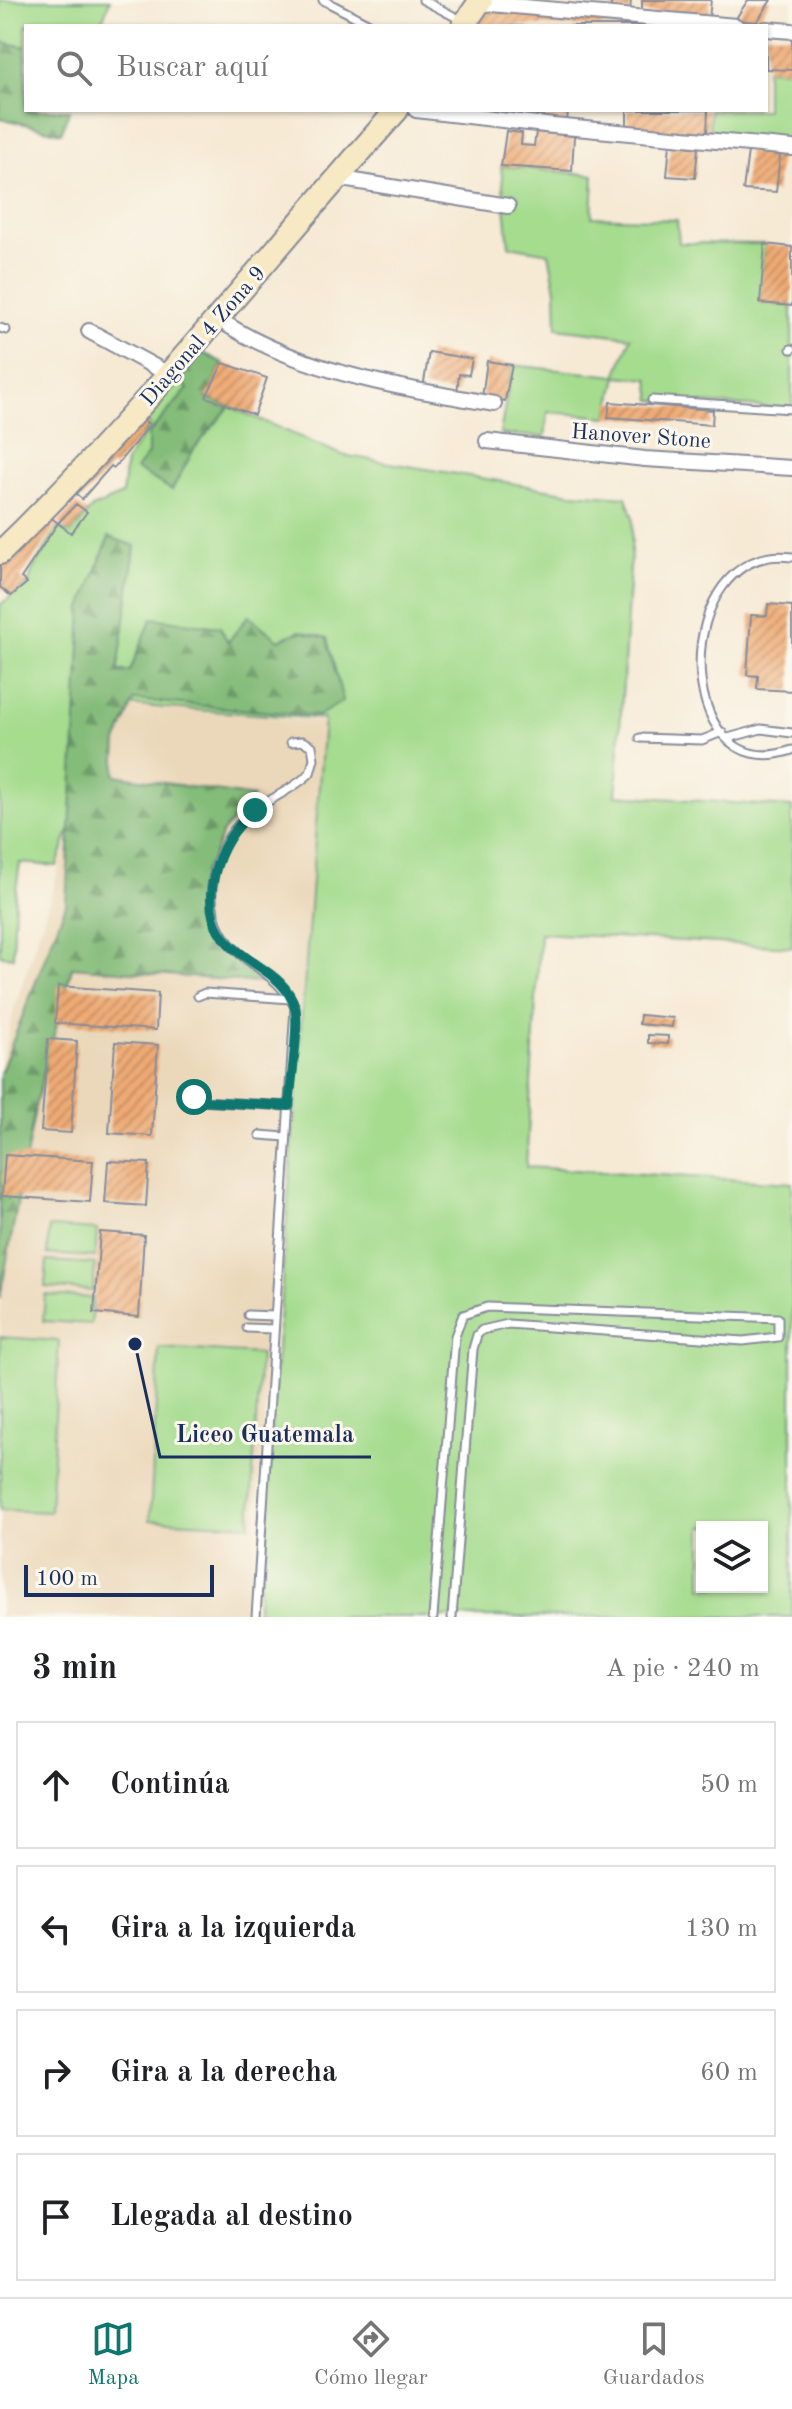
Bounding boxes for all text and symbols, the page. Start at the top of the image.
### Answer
search box [24,24,768,112]
icon: search [52,46,96,90]
text: Buscar aquí [116,53,268,83]
street label: Diagonal 4 Zona 9 [137,262,270,410]
street label: Hanover Stone [570,421,712,453]
route end [237,792,273,828]
route start [176,1079,212,1115]
callout: Liceo Guatemala [160,1409,371,1457]
text: Liceo Guatemala [176,1424,354,1448]
map controls [696,1521,768,1593]
button: layers [696,1521,768,1593]
scale bar [24,1561,214,1597]
text: 100 m [36,1568,98,1590]
text: 3 min [32,1652,117,1686]
text: A pie · 240 m [605,1656,760,1682]
icon: ahead [34,1763,78,1807]
text: Continúa [110,1770,230,1800]
text: 50 m [700,1772,758,1798]
icon: left [34,1907,78,1951]
text: Gira a la izquierda [110,1914,356,1944]
text: 130 m [685,1916,758,1942]
icon: right [34,2051,78,2095]
text: Gira a la derecha [110,2058,337,2088]
text: 60 m [700,2060,758,2086]
icon: arrive [34,2195,78,2239]
text: Llegada al destino [110,2202,353,2232]
tab: Mapa [87,2317,139,2392]
tab: Cómo llegar [314,2317,428,2392]
tab: Guardados [603,2317,705,2392]

